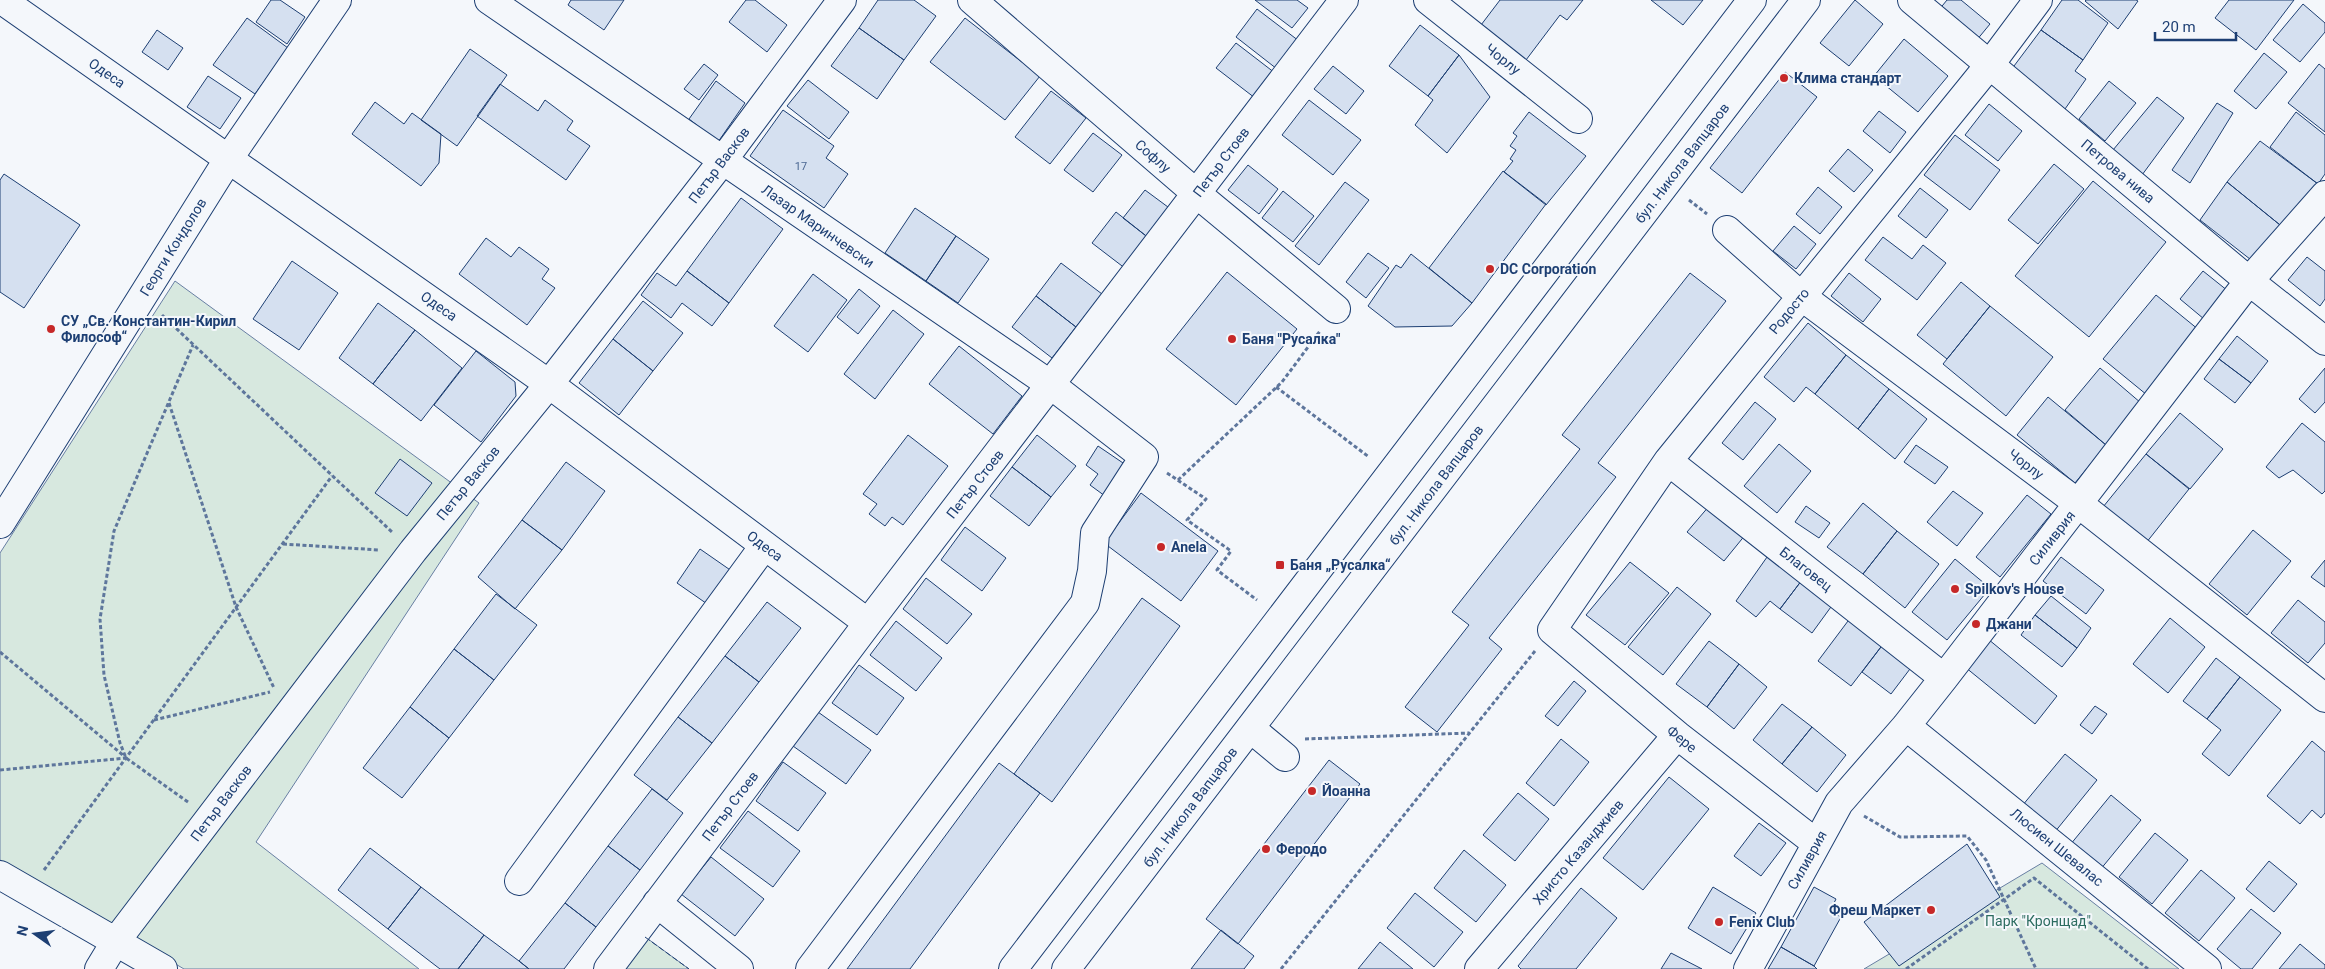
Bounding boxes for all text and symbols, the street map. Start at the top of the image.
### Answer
scale bar [2155,10,2236,42]
text: 20 m [2162,18,2196,36]
street label: Чорлу [1482,40,1524,78]
street label: Одеса [86,55,128,91]
place label: Клима стандарт [1794,70,1901,86]
marker: Клима стандарт [1778,72,1790,84]
street label: бул. Никола Вапцаров [1632,100,1732,226]
street label: Петър Васков [685,124,753,206]
street label: Петър Стоев [1190,124,1252,200]
street label: Софлу [1132,136,1174,176]
street label: Петрова нива [2078,136,2158,206]
house number: 17 [795,160,807,173]
street label: Лазар Маринчевски [759,181,877,271]
street label: Георги Кондолов [136,195,210,299]
place label: DC Corporation [1500,261,1596,277]
marker: DC Corporation [1484,263,1496,275]
street label: Родосто [1766,285,1812,337]
street label: Одеса [418,288,460,324]
place label: СУ „Св. Константин-Кирил Философ“ [61,313,236,345]
marker: СУ „Св. Константин-Кирил Философ“ [45,323,57,335]
place label: Баня "Русалка" [1242,331,1341,347]
marker: Баня "Русалка" [1226,333,1238,345]
street label: бул. Никола Вапцаров [1386,422,1486,548]
street label: Петър Васков [433,443,503,523]
street label: Петър Стоев [943,446,1007,522]
street label: Чорлу [2005,446,2047,483]
street label: Силиврия [2026,507,2078,569]
street label: Одеса [744,527,786,565]
place label: Anela [1171,539,1207,555]
marker: Anela [1155,541,1167,553]
street label: Благовец [1777,544,1835,594]
place label: Баня „Русалка“ [1290,557,1391,573]
marker: Баня „Русалка“ [1274,559,1286,571]
place label: Spilkov's House [1965,581,2065,597]
marker: Spilkov's House [1949,583,1961,595]
place label: Джани [1986,616,2032,632]
marker: Джани [1970,618,1982,630]
street label: Фере [1664,722,1700,756]
street label: бул. Никола Вапцаров [1140,744,1240,870]
street label: Петър Васков [187,762,255,844]
street label: Петър Стоев [699,768,761,844]
place label: Йоанна [1322,783,1371,799]
marker: Йоанна [1306,785,1318,797]
street label: Христо Казанджиев [1529,796,1627,908]
street label: Люсиен Шевалас [2007,805,2107,889]
street label: Силиврия [1784,828,1830,892]
place label: Феродо [1276,841,1327,857]
marker: Феродо [1260,843,1272,855]
place label: Фреш Маркет [1829,902,1921,918]
marker: Фреш Маркет [1925,904,1937,916]
north arrow [10,909,60,959]
park label: Парк "Кронщад" [1985,913,2091,929]
place label: Fenix Club [1729,914,1795,930]
marker: Fenix Club [1713,916,1725,928]
text: N [13,924,31,938]

